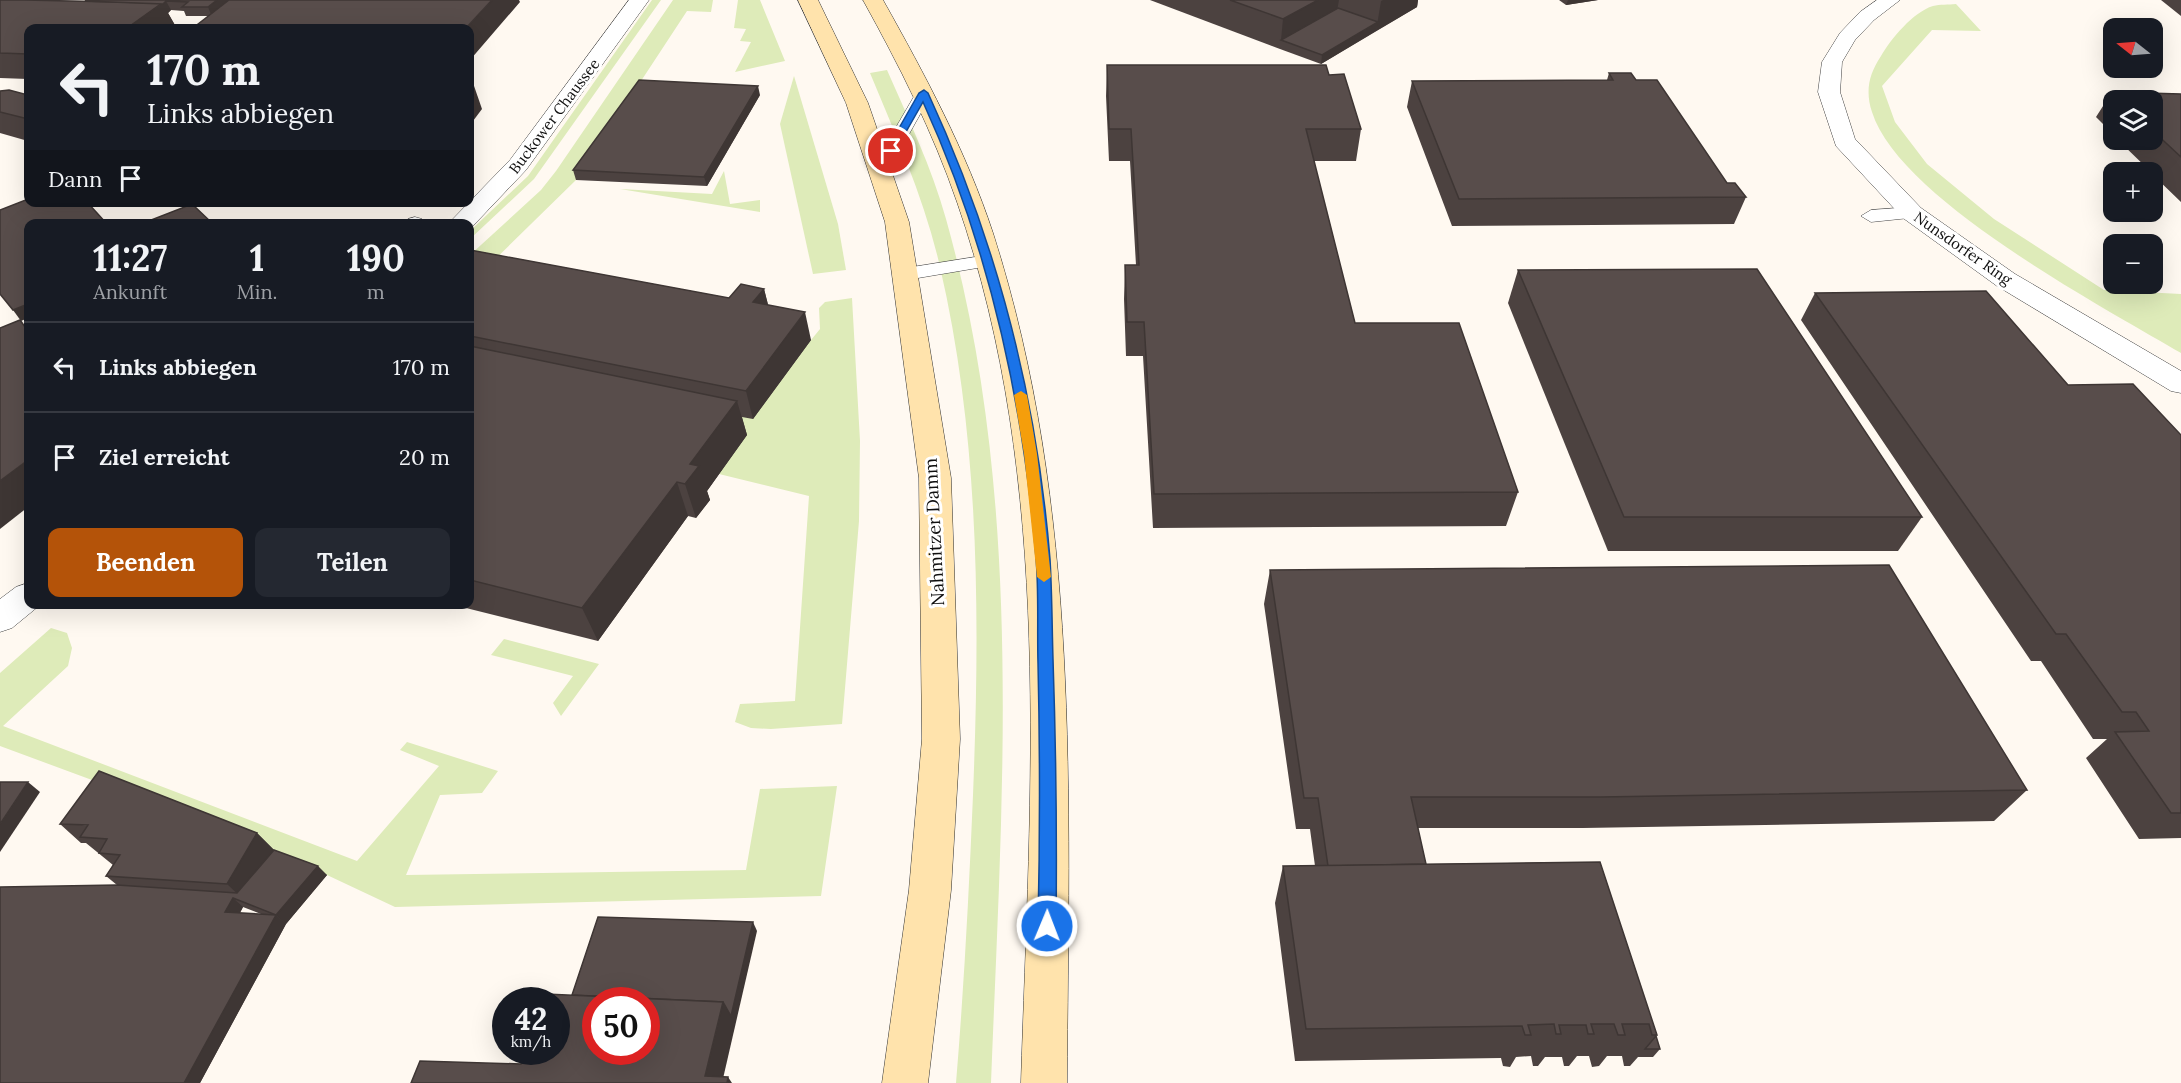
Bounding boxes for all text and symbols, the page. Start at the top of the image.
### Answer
north arrow [2103,18,2163,78]
map controls [2103,18,2163,294]
text: 170 m [147,43,260,97]
icon: left [48,48,126,126]
street label: Buckower Chaussee [504,55,604,177]
button: layers [2103,90,2163,150]
text: Links abbiegen [147,96,334,130]
pin [865,125,916,176]
icon: arrive [874,134,907,167]
icon: arrive [114,162,147,195]
button: + [2103,162,2163,222]
text: Dann [48,165,102,193]
street label: Nunsdorfer Ring [1910,207,2016,289]
button: − [2103,234,2163,294]
text: 11:27 [93,235,167,281]
text: 1 [250,235,264,281]
text: 190 [347,235,405,281]
text: Ankunft [93,279,167,304]
text: Min. [237,279,278,304]
text: m [367,279,385,304]
icon: left [48,351,81,384]
text: Links abbiegen [99,353,257,381]
text: 170 m [393,353,450,381]
icon: arrive [48,441,81,474]
text: Ziel erreicht [99,443,230,471]
text: 20 m [399,443,450,471]
street label: Nahmitzer Damm [919,457,949,607]
button: Beenden [48,528,243,597]
button: Teilen [255,528,450,597]
position arrow [1015,894,1079,958]
speed limit sign: 50 [582,987,660,1065]
text: 42 [515,1000,547,1038]
text: km/h [511,1032,551,1051]

